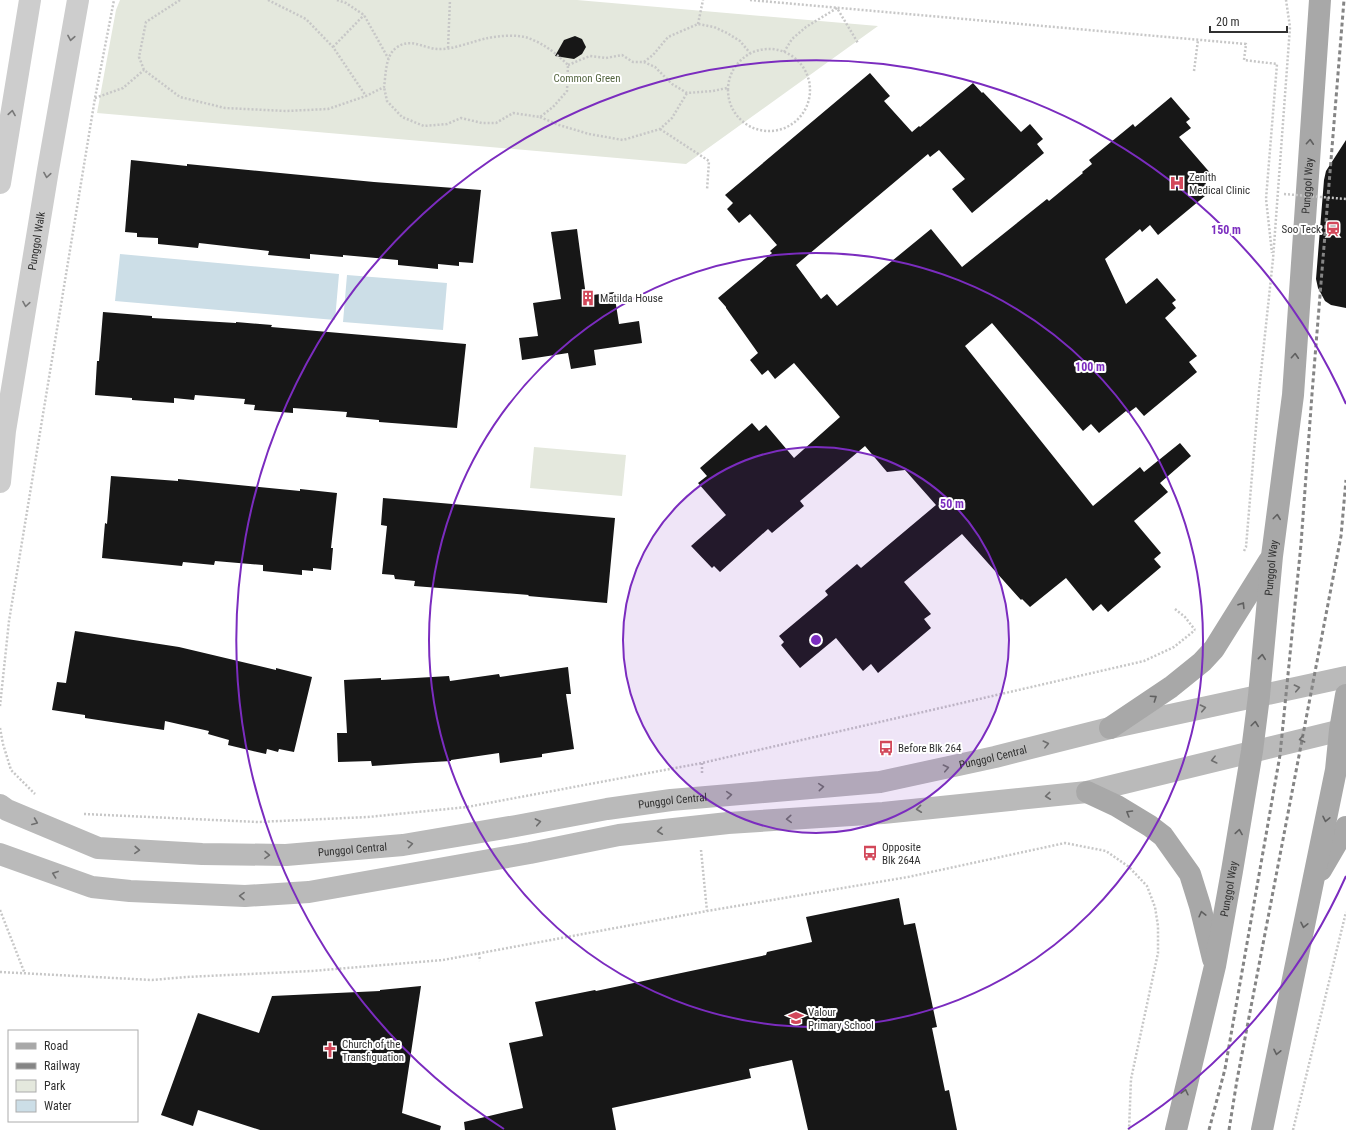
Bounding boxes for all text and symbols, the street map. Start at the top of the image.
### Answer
scale bar [1210,8,1287,34]
text: 20 m [1216,15,1240,29]
one-way arrow [68,35,76,41]
park label: Common Green [553,72,621,85]
one-way arrow [7,110,16,116]
one-way arrow [1305,139,1314,145]
street label: Punggol Way [1299,157,1316,214]
place label: Zenith Medical Clinic [1189,171,1250,197]
one-way arrow [43,172,52,178]
hospital icon: Zenith Medical Clinic [1168,174,1186,192]
street label: Punggol Walk [25,211,48,271]
station icon: Soo Teck [1324,220,1342,238]
text: 150 m [1211,223,1241,237]
place label: Soo Teck [1282,223,1321,236]
building icon: Matilda House [579,289,597,307]
place label: Matilda House [600,292,663,305]
one-way arrow [22,300,31,307]
one-way arrow [1291,353,1300,359]
text: 100 m [1075,360,1105,374]
text: 50 m [940,497,964,511]
one-way arrow [1272,514,1281,520]
street label: Punggol Way [1262,539,1281,596]
one-way arrow [1237,602,1245,609]
centre of rings [809,633,823,647]
one-way arrow [1258,654,1267,660]
one-way arrow [1294,684,1300,692]
one-way arrow [1150,695,1157,703]
one-way arrow [1200,704,1206,712]
one-way arrow [1250,721,1259,727]
one-way arrow [1299,735,1305,743]
bus stop icon: Before Blk 264 [877,739,895,757]
one-way arrow [1042,740,1049,749]
place label: Before Blk 264 [898,742,962,755]
street label: Punggol Central [958,743,1028,771]
one-way arrow [1211,756,1217,764]
one-way arrow [943,765,949,773]
one-way arrow [818,783,824,792]
street label: Punggol Central [637,790,707,811]
one-way arrow [726,790,732,799]
one-way arrow [1045,791,1051,800]
one-way arrow [916,805,922,814]
one-way arrow [1126,811,1133,818]
one-way arrow [786,815,792,824]
one-way arrow [1322,816,1330,822]
one-way arrow [32,817,39,825]
one-way arrow [535,818,541,827]
one-way arrow [657,826,663,835]
one-way arrow [1234,829,1242,835]
street label: Punggol Central [317,840,387,859]
one-way arrow [407,840,413,849]
place label: Opposite Blk 264A [882,841,921,867]
bus stop icon: Opposite Blk 264A [861,844,879,862]
one-way arrow [134,845,140,854]
one-way arrow [264,850,270,859]
street label: Punggol Way [1217,860,1240,918]
one-way arrow [52,871,59,879]
one-way arrow [239,892,245,900]
one-way arrow [1198,911,1207,918]
one-way arrow [1300,922,1308,928]
place label: Valour Primary School [808,1006,874,1032]
school or university icon: Valour Primary School [787,1009,805,1027]
legend [8,1030,138,1122]
place label: Church of the Transfiguation [342,1038,404,1064]
text: Road [44,1039,68,1053]
church icon: Church of the Transfiguation [321,1041,339,1059]
one-way arrow [1274,1049,1282,1055]
text: Railway [44,1059,80,1073]
text: Park [44,1079,66,1093]
one-way arrow [1181,1089,1189,1095]
text: Water [44,1099,72,1113]

